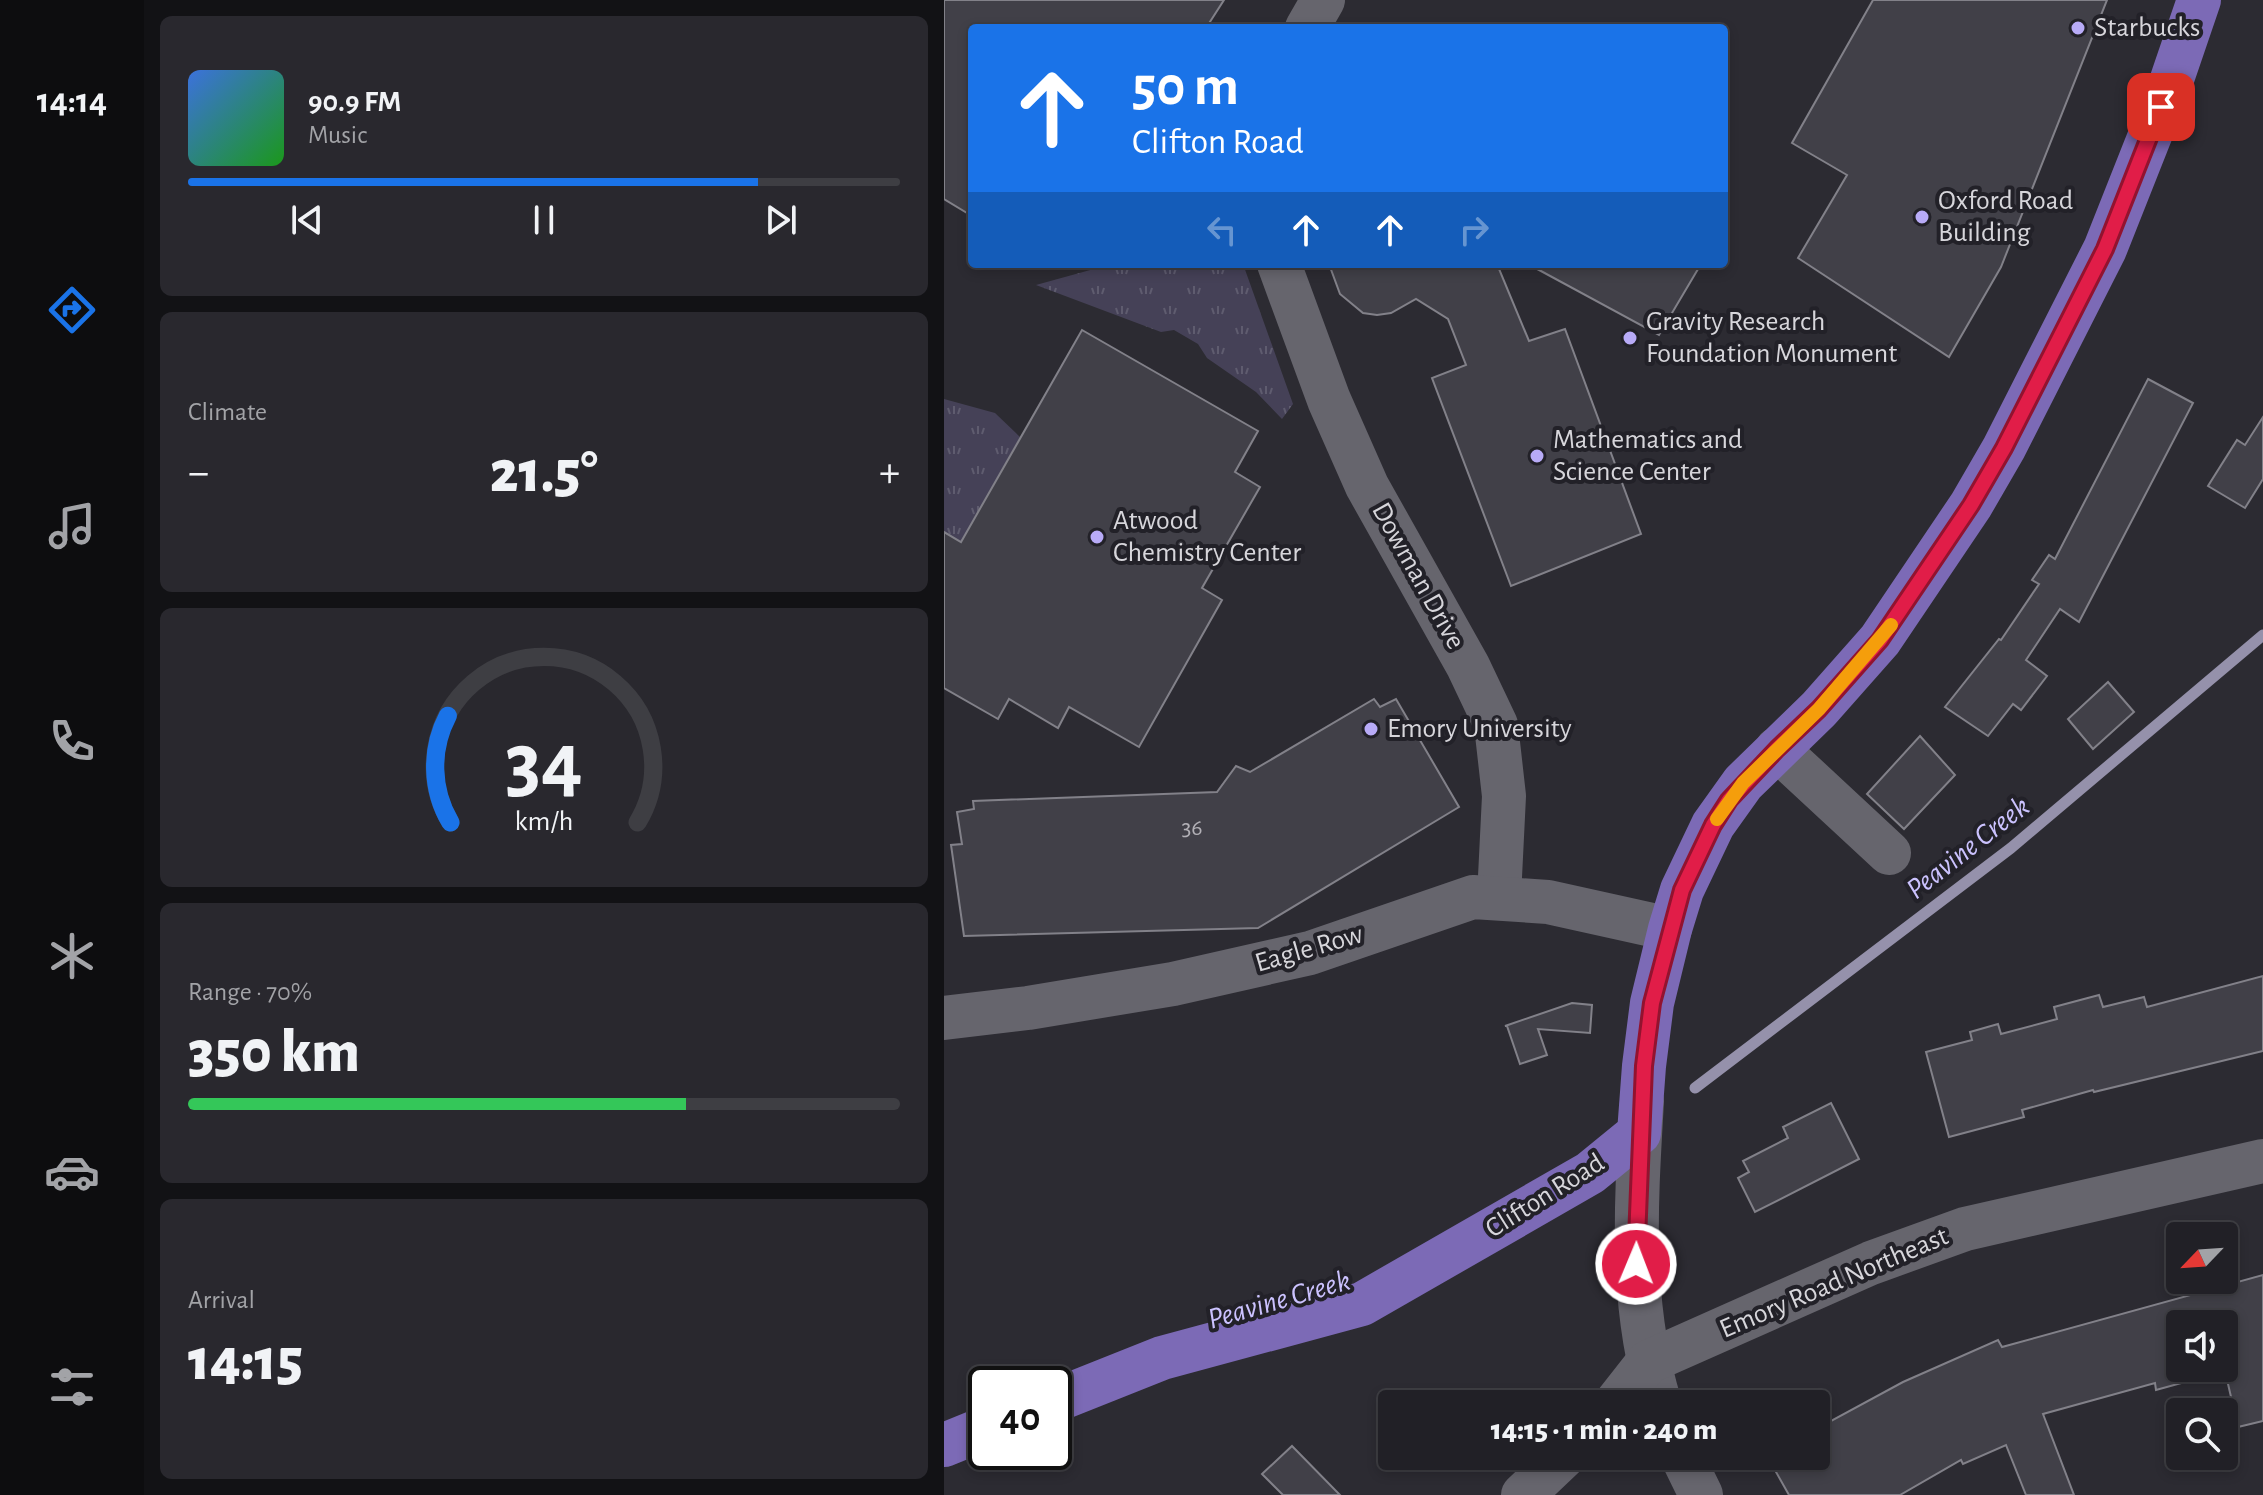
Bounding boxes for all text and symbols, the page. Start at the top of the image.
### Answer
place label: Starbucks [2094,14,2200,42]
marker: Starbucks [2069,19,2087,37]
icon: ahead [1000,56,1104,160]
text: 50 m [1132,59,1239,115]
pin [2127,73,2195,141]
text: 14:14 [37,83,107,119]
icon: arrive [2139,85,2183,129]
text: 90.9 FM [308,87,401,117]
text: Music [308,122,367,148]
text: Clifton Road [1132,124,1304,160]
place label: Oxford Road Building [1938,187,2073,247]
icon: previous [285,198,329,242]
icon: pause [522,198,566,242]
icon: next [759,198,803,242]
icon: left [1200,208,1244,252]
icon: ahead [1284,208,1328,252]
icon: ahead [1368,208,1412,252]
icon: right [1452,208,1496,252]
marker: Oxford Road Building [1913,208,1931,226]
icon: directions [44,282,100,338]
place label: Gravity Research Foundation Monument [1646,308,1897,368]
marker: Gravity Research Foundation Monument [1621,329,1639,347]
text: Climate [188,399,267,425]
place label: Mathematics and Science Center [1553,426,1743,486]
text: 21.5° [490,443,598,503]
marker: Mathematics and Science Center [1528,447,1546,465]
text: − [188,451,209,495]
text: + [879,451,900,495]
icon: music [44,498,100,554]
street label: Dowman Drive [1366,498,1470,654]
place label: Atwood Chemistry Center [1113,507,1301,567]
marker: Atwood Chemistry Center [1088,528,1106,546]
icon: phone [44,713,100,769]
place label: Emory University [1387,715,1572,743]
marker: Emory University [1362,720,1380,738]
text: 34 [505,722,583,806]
water label: Peavine Creek [1901,791,2035,905]
text: km/h [515,808,573,837]
house number: 36 [1181,816,1203,840]
street label: Eagle Row [1252,920,1366,978]
icon: climate [44,928,100,984]
text: Range · 70% [188,979,312,1005]
text: 350 km [188,1023,360,1083]
icon: car [44,1144,100,1200]
street label: Clifton Road [1481,1149,1609,1243]
position arrow [1594,1222,1678,1306]
street label: Emory Road Northeast [1716,1222,1952,1344]
north arrow [2166,1222,2238,1294]
map controls [2166,1222,2238,1470]
water label: Peavine Creek [1204,1265,1354,1335]
text: Arrival [188,1287,255,1313]
button: sound [2166,1310,2238,1382]
text: 14:15 [188,1331,303,1391]
icon: filters [44,1359,100,1415]
speed limit sign: 40 [968,1366,1072,1470]
button: search [2166,1398,2238,1470]
text: 14:15 · 1 min · 240 m [1491,1415,1717,1445]

